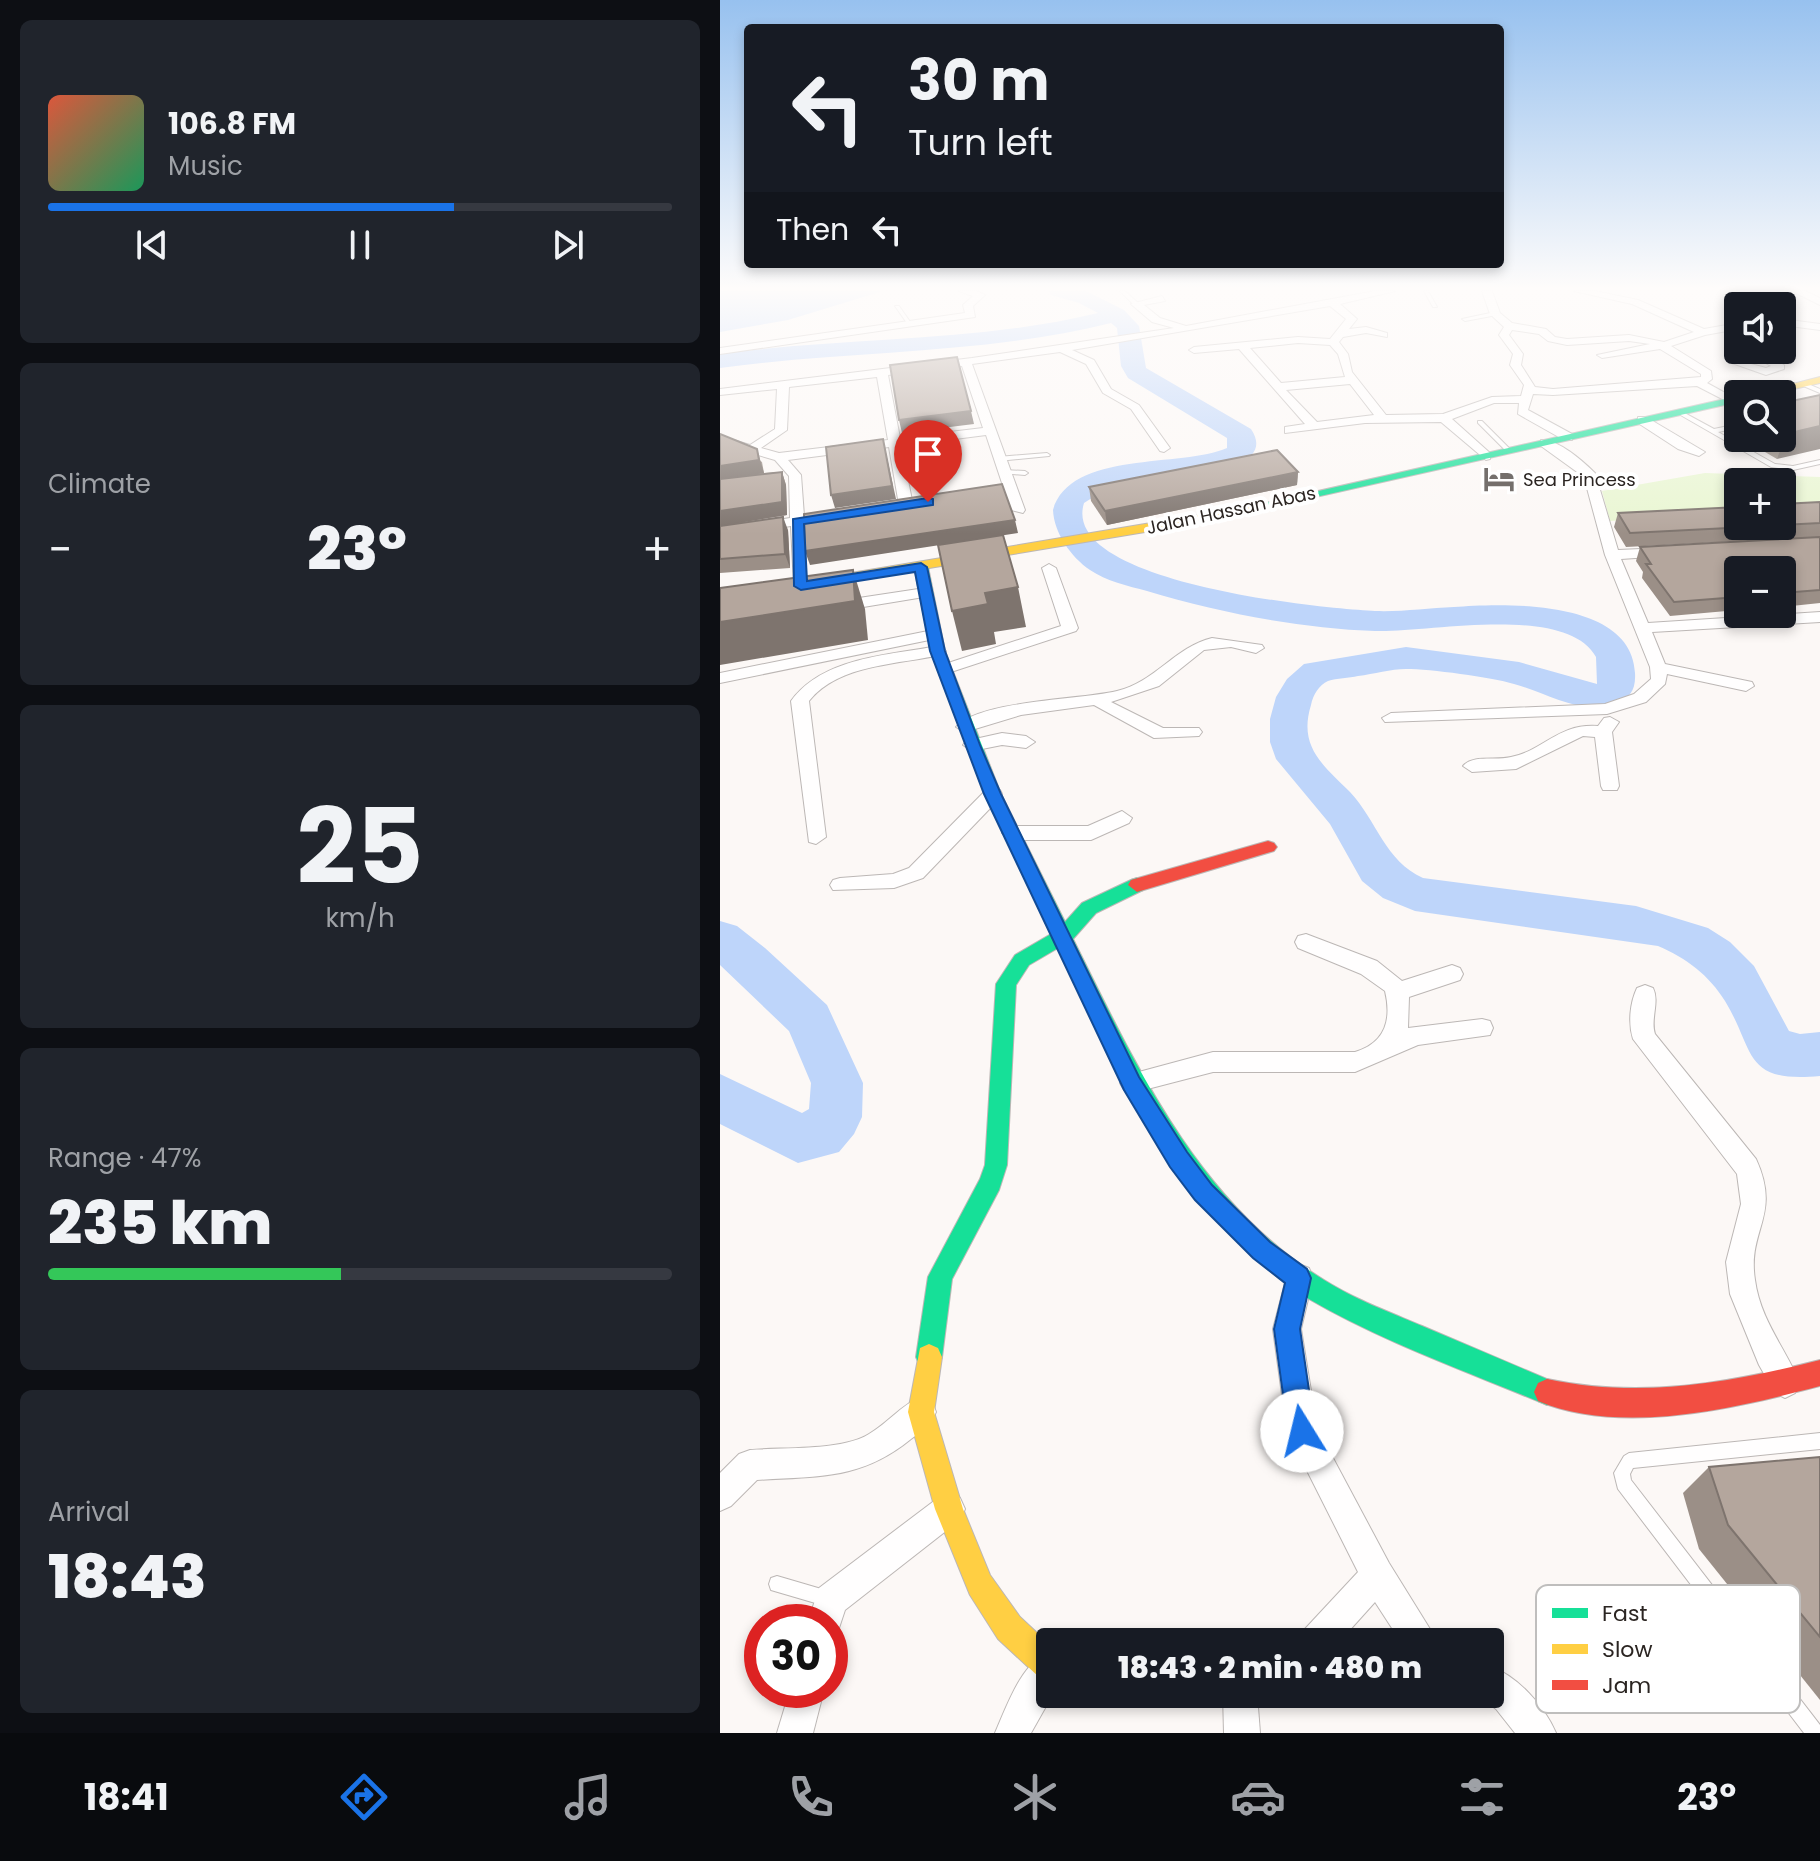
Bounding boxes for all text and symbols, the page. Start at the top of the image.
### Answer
text: 30 m [908,41,1050,120]
icon: left [776,56,880,160]
text: 106.8 FM [168,102,296,145]
text: Turn left [908,117,1053,168]
text: Music [168,148,243,184]
text: Then [776,208,849,251]
icon: left [865,208,909,252]
icon: previous [130,223,174,267]
icon: pause [338,223,382,267]
icon: next [546,223,590,267]
map controls [1724,292,1796,628]
button: sound [1724,292,1796,364]
button: search [1724,380,1796,452]
pin [894,420,962,502]
icon: arrive [906,432,950,476]
hotel icon: Sea Princess [1482,462,1516,496]
text: Climate [48,466,151,502]
place label: Sea Princess [1523,467,1636,492]
button: + [1724,468,1796,540]
street label: Jalan Hassan Abas [1144,480,1318,540]
text: 23° [307,507,407,591]
text: − [48,519,72,580]
text: + [642,519,672,580]
button: − [1724,556,1796,628]
text: 25 [297,774,423,919]
text: km/h [325,900,395,936]
text: Range · 47% [48,1140,201,1176]
text: 235 km [48,1181,272,1265]
position arrow [1260,1389,1344,1473]
text: Arrival [48,1494,130,1530]
text: 18:43 [48,1535,207,1619]
legend [1536,1585,1800,1713]
text: Fast [1602,1598,1647,1629]
speed limit sign: 30 [744,1604,848,1708]
text: Slow [1602,1634,1652,1665]
text: 18:43 · 2 min · 480 m [1118,1646,1422,1689]
text: Jam [1602,1670,1651,1701]
icon: directions [336,1769,392,1825]
icon: music [560,1769,616,1825]
icon: phone [783,1769,839,1825]
icon: climate [1007,1769,1063,1825]
icon: car [1230,1769,1286,1825]
icon: filters [1454,1769,1510,1825]
text: 18:41 [84,1772,169,1823]
text: 23° [1677,1772,1736,1823]

